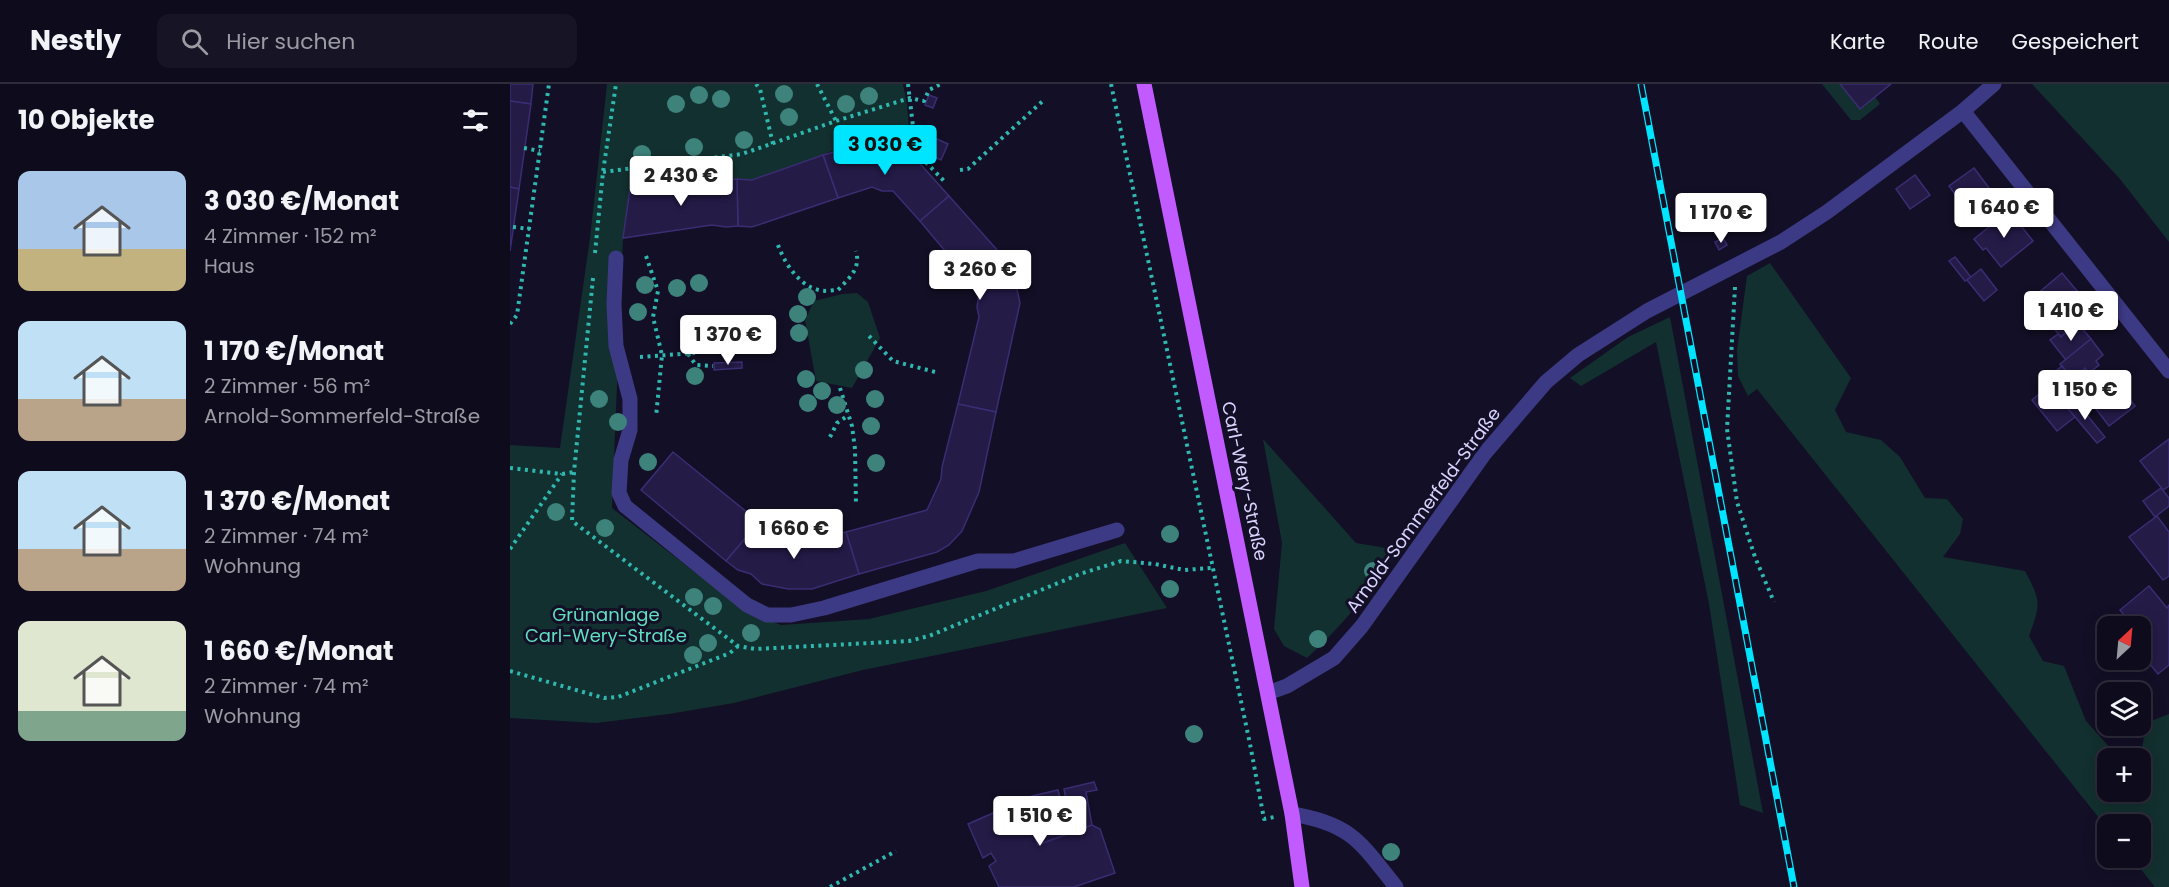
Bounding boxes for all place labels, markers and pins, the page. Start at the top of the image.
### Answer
pin: 3 030 € [830,125,940,176]
pin: 2 430 € [626,156,736,207]
pin: 1 640 € [1949,188,2059,239]
pin: 1 170 € [1666,193,1776,244]
pin: 3 260 € [925,250,1035,301]
pin: 1 410 € [2016,291,2126,342]
pin: 1 370 € [673,315,783,366]
pin: 1 150 € [2030,370,2140,421]
pin: 1 660 € [739,509,849,560]
pin: 1 510 € [985,796,1095,847]

